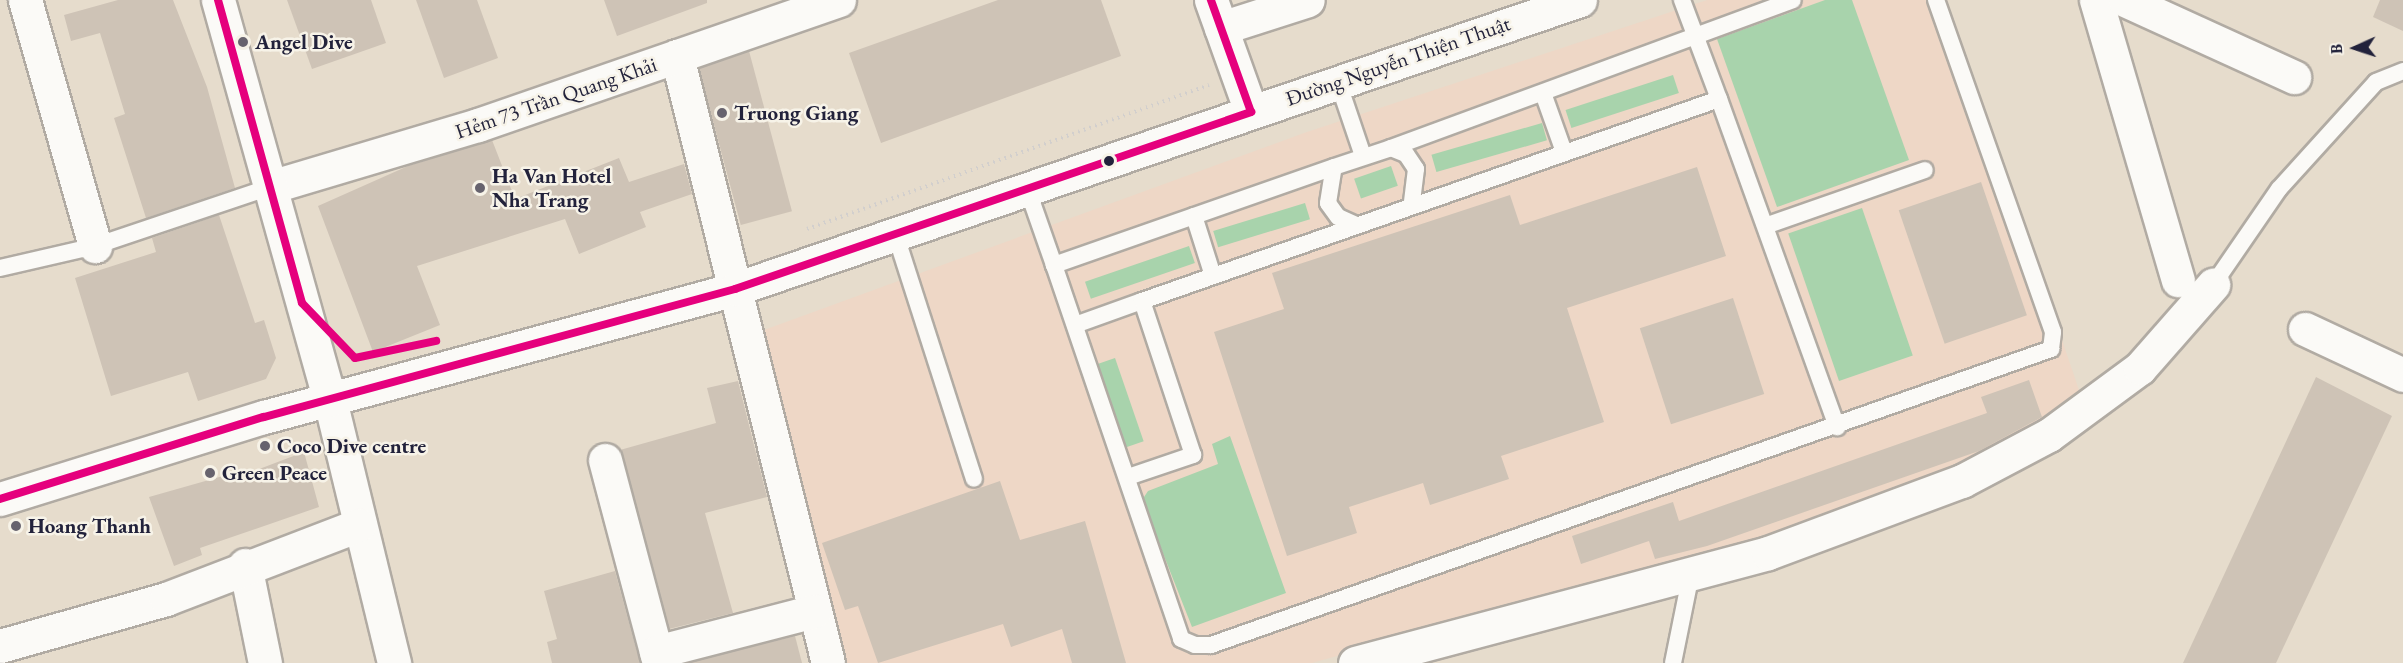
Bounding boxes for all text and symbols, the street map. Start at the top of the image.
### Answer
street label: Đường Nguyễn Thiện Thuật [1282,11,1514,111]
north arrow [2325,18,2385,78]
place label: Angel Dive [255,29,353,55]
marker: Angel Dive [236,35,250,49]
text: B [2326,43,2347,55]
street label: Hẻm 73 Trần Quang Khải [452,52,660,144]
place label: Truong Giang [734,100,858,126]
marker: Truong Giang [715,106,729,120]
unlabelled marker [1103,155,1115,167]
place label: Ha Van Hotel Nha Trang [492,163,611,213]
marker: Ha Van Hotel Nha Trang [473,181,487,195]
place label: Coco Dive centre [277,433,426,459]
marker: Coco Dive centre [258,439,272,453]
place label: Green Peace [222,460,327,486]
marker: Green Peace [203,466,217,480]
place label: Hoang Thanh [28,513,151,539]
marker: Hoang Thanh [9,519,23,533]

